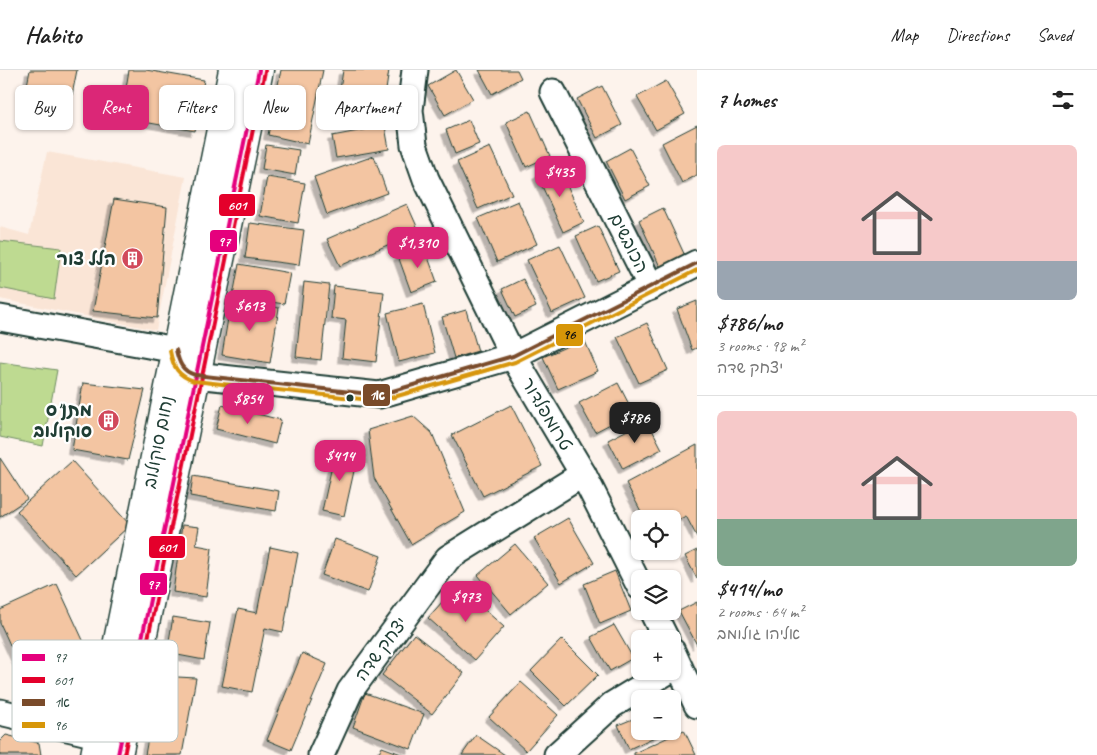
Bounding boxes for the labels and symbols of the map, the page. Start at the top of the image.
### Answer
pin: $435 [530,156,590,198]
line badge: 601 [218,193,256,217]
text: 601 [227,197,248,214]
street label: הכובשים [605,209,653,277]
pin: $1,310 [377,226,459,269]
line badge: 97 [209,229,238,253]
text: 97 [218,233,232,250]
building icon: הלל צור [120,247,144,271]
place label: הלל צור [57,248,116,270]
pin: $613 [220,290,280,332]
line badge: 96 [555,323,584,347]
text: 96 [563,326,577,343]
street label: טרומפלדור [517,373,577,455]
pin: $854 [218,382,278,425]
line badge: 1א [362,383,391,407]
text: 1א [369,387,385,404]
unlabelled marker [345,393,355,403]
street label: נחום סוקולוב [138,394,178,490]
place label: מתנ"ס סוקולוב [33,399,92,443]
pin: $786 [605,402,665,444]
building icon: מתנ"ס סוקולוב [96,408,120,432]
pin: $414 [310,440,370,482]
line badge: 601 [148,535,186,559]
text: 601 [157,539,178,556]
line badge: 97 [139,572,168,596]
text: 97 [147,576,161,593]
pin: $973 [436,580,496,623]
street label: יצחק שדה [350,613,412,685]
legend [12,640,178,742]
text: 97 [54,649,67,666]
text: 601 [54,672,74,689]
text: 1א [54,694,70,711]
text: 96 [54,717,67,734]

